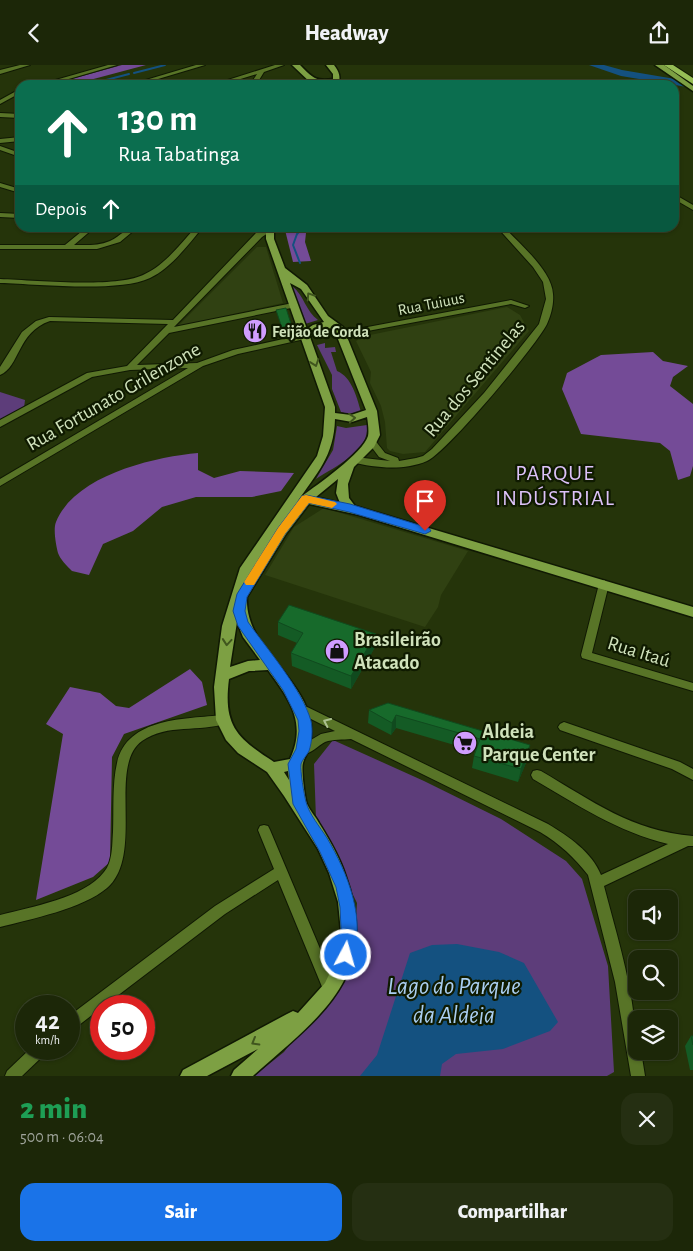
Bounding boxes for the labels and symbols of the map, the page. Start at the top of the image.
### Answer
street label: Rua Tuiuus [396,290,466,318]
one-way arrow [307,293,317,302]
street label: Rua dos Sentinelas [420,317,529,441]
restaurant icon: Feijão de Corda [242,318,268,344]
place label: Feijão de Corda [272,324,369,341]
street label: Rua Fortunato Grilenzone [23,339,204,455]
one-way arrow [309,358,319,367]
one-way arrow [348,413,356,424]
district label: PARQUE INDÚSTRIAL [495,462,615,509]
pin [404,480,446,531]
place label: Brasileirão Atacado [354,630,441,673]
street label: Rua Itaú [605,633,672,671]
one-way arrow [222,638,233,646]
shop icon: Brasileirão Atacado [324,638,350,664]
one-way arrow [323,717,332,728]
place label: Aldeia Parque Center [482,722,595,765]
supermarket icon: Aldeia Parque Center [452,730,478,756]
position arrow [319,928,371,980]
water label: Lago do Parque da Aldeia [387,974,521,1028]
speed limit sign: 50 [90,995,155,1060]
one-way arrow [252,1036,261,1046]

